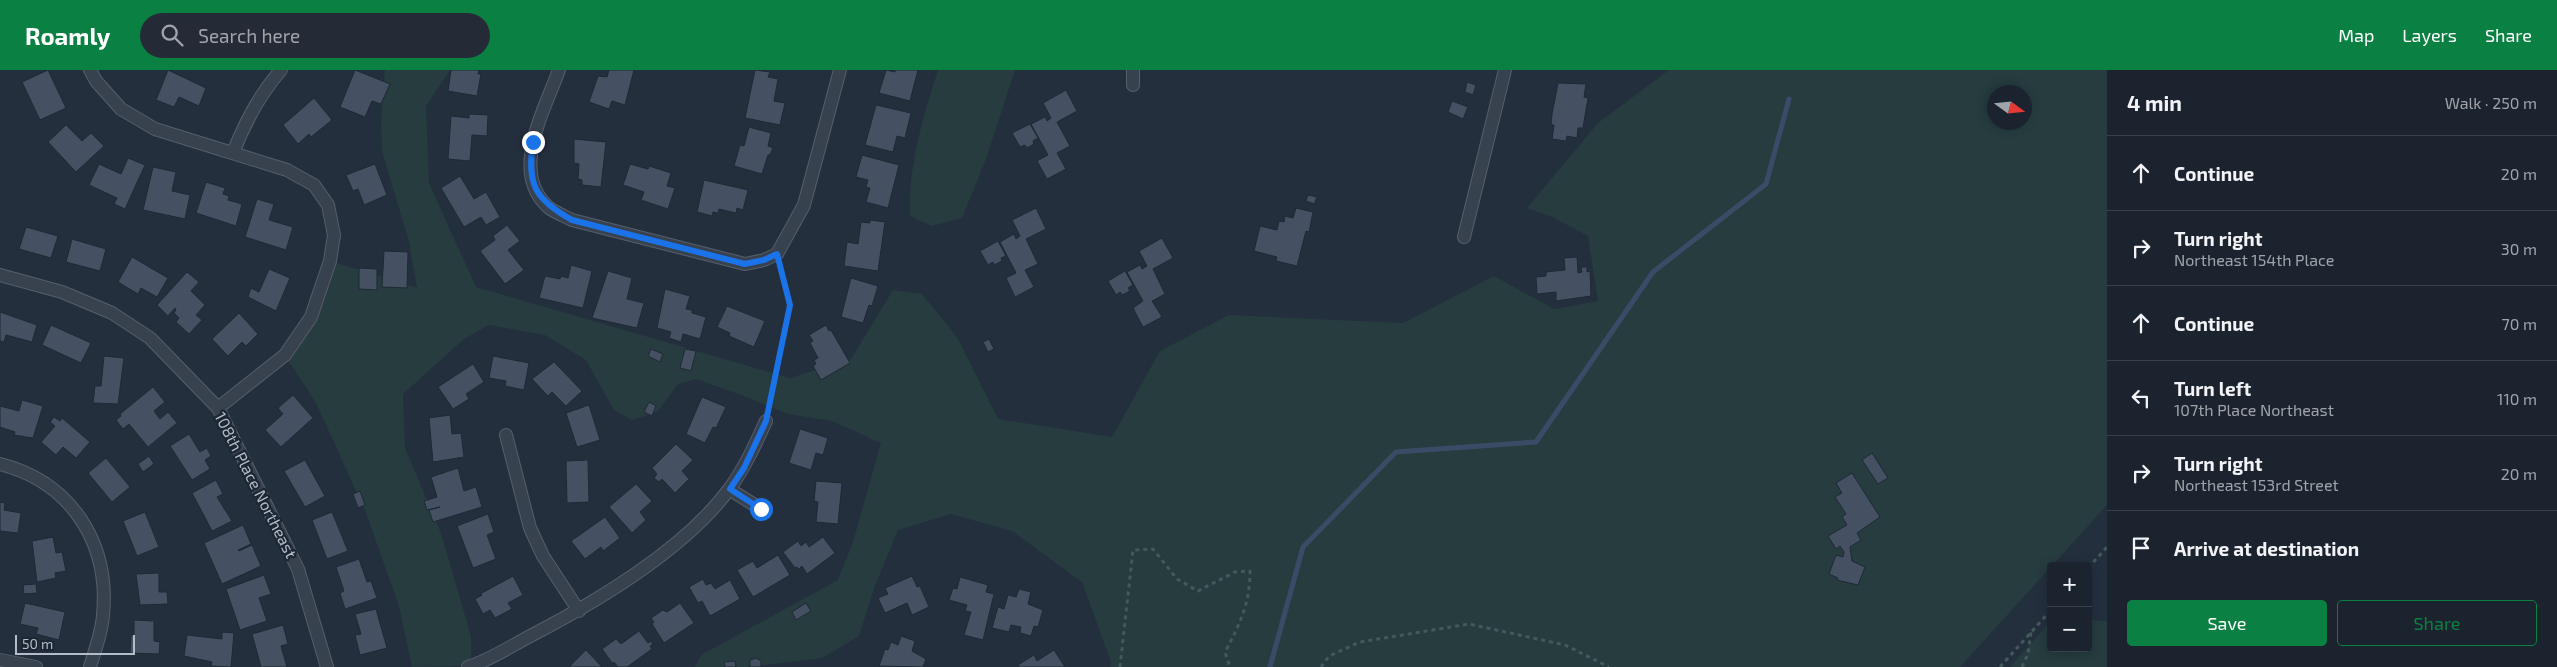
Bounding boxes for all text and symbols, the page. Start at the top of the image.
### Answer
search box [140,13,490,58]
text: Roamly [25,21,110,50]
icon: search [158,21,186,49]
text: Search here [198,24,300,47]
text: Map [2338,24,2374,46]
text: Layers [2402,24,2457,46]
text: Share [2485,24,2532,46]
north arrow [1987,85,2032,130]
text: 4 min [2127,90,2182,115]
text: Walk · 250 m [2445,93,2537,112]
route end [522,131,545,154]
icon: ahead [2127,159,2155,187]
text: Continue [2174,162,2254,185]
text: 20 m [2501,164,2537,183]
text: Turn right [2174,227,2262,250]
icon: right [2127,234,2155,262]
text: 30 m [2501,239,2537,258]
text: Northeast 154th Place [2174,250,2334,269]
icon: ahead [2127,309,2155,337]
text: Continue [2174,312,2254,335]
text: 70 m [2502,314,2537,333]
text: Turn left [2174,377,2251,400]
icon: left [2127,384,2155,412]
text: 110 m [2497,389,2537,408]
text: 107th Place Northeast [2174,400,2334,419]
street label: 108th Place Northeast [211,409,302,561]
text: Turn right [2174,452,2262,475]
icon: right [2127,459,2155,487]
text: 20 m [2501,464,2537,483]
text: Northeast 153rd Street [2174,475,2339,494]
route start [750,498,773,521]
icon: arrive [2127,534,2155,562]
text: Arrive at destination [2174,537,2359,560]
map controls [2047,562,2092,652]
button: + [2047,562,2092,607]
button: Save [2127,600,2327,646]
button: Share [2337,600,2537,646]
button: − [2047,607,2092,652]
scale bar [15,632,135,655]
text: 50 m [22,635,53,652]

